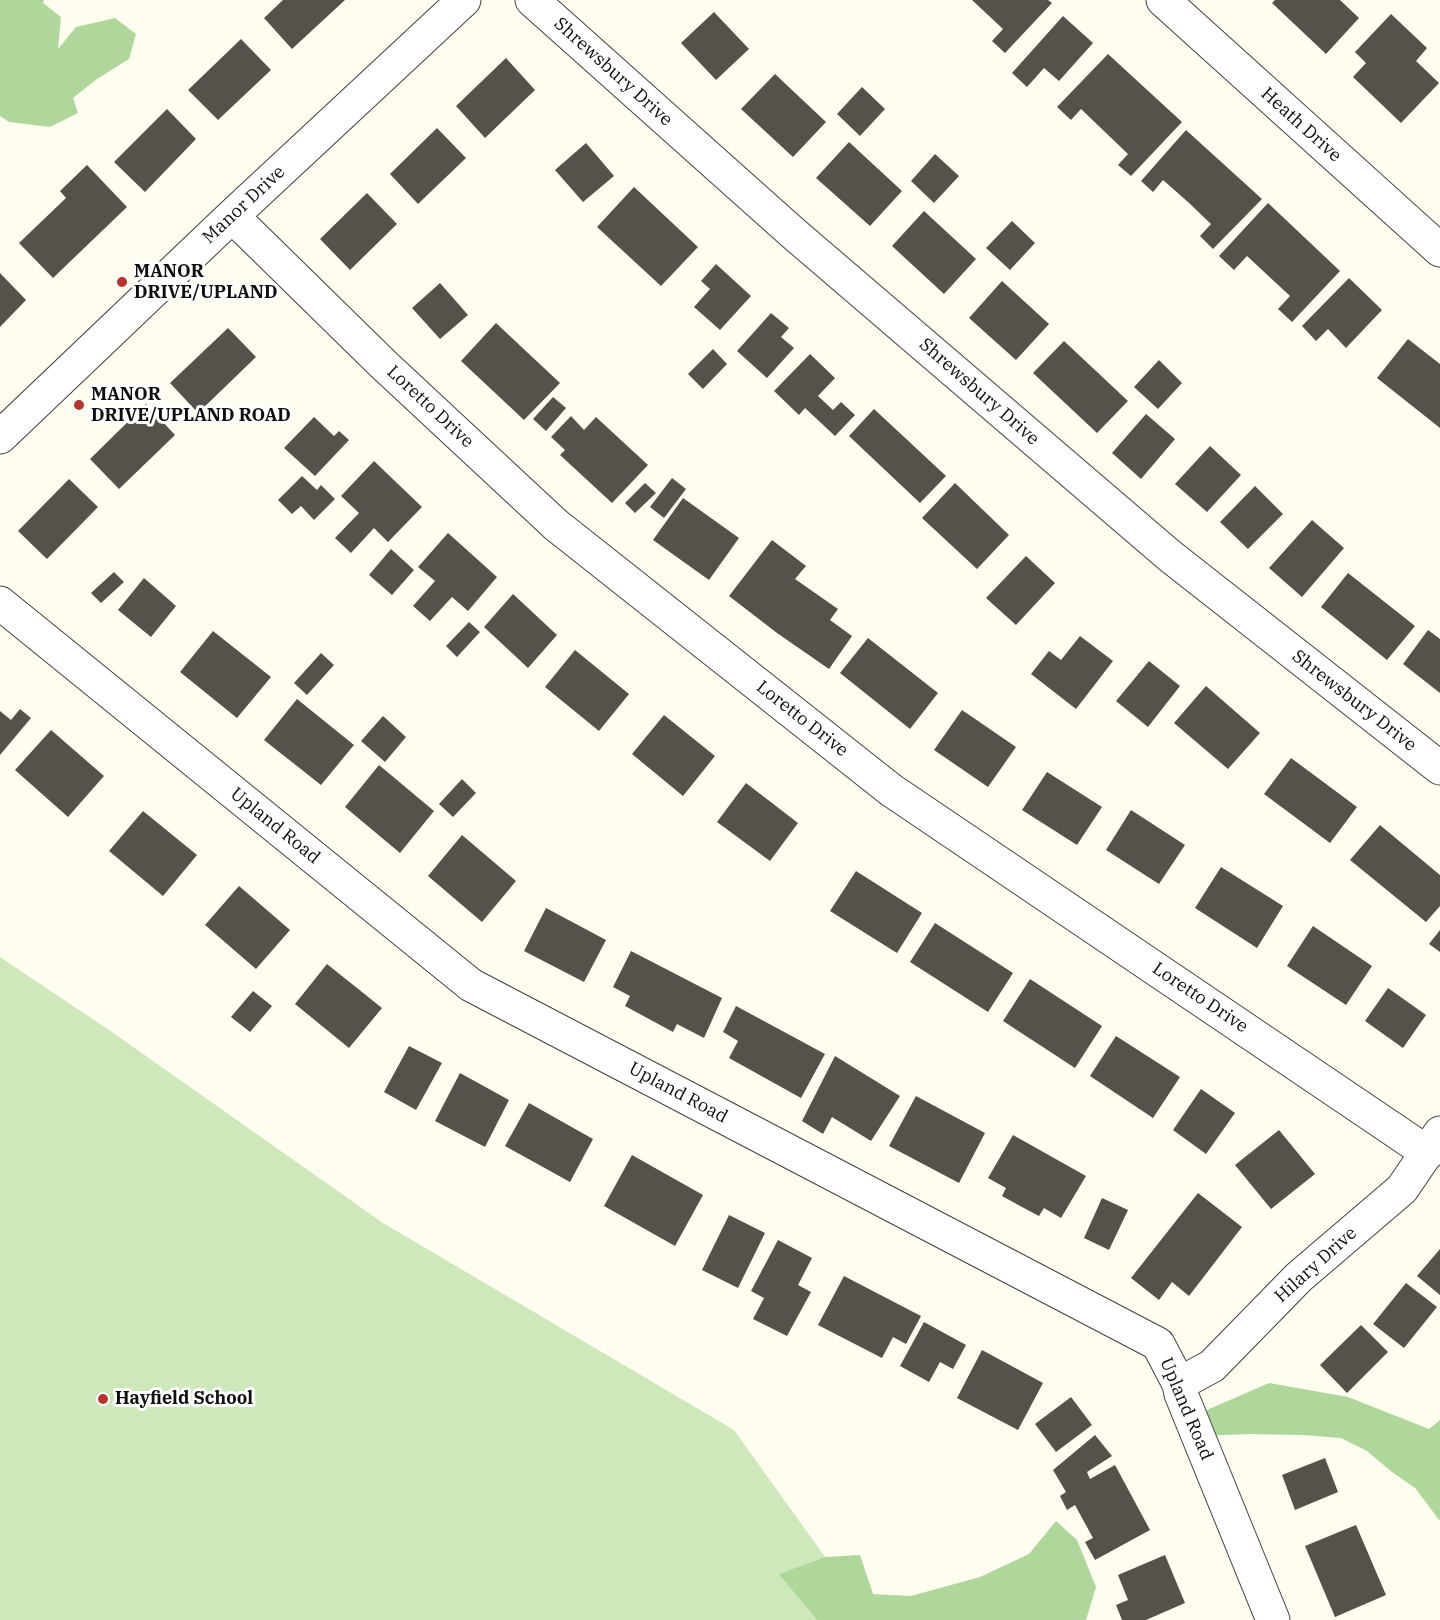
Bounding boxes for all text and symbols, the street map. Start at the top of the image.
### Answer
street label: Shrewsbury Drive [549,13,677,131]
street label: Heath Drive [1256,83,1346,167]
street label: Manor Drive [198,161,290,249]
place label: MANOR DRIVE/UPLAND [134,261,278,304]
marker: MANOR DRIVE/UPLAND [115,275,129,289]
street label: Shrewsbury Drive [915,334,1043,450]
street label: Loretto Drive [382,361,478,453]
place label: MANOR DRIVE/UPLAND ROAD [91,384,291,426]
marker: MANOR DRIVE/UPLAND ROAD [72,398,86,412]
street label: Shrewsbury Drive [1288,646,1420,756]
street label: Loretto Drive [752,676,852,762]
street label: Upland Road [226,783,324,869]
street label: Loretto Drive [1148,958,1252,1038]
street label: Upland Road [625,1058,731,1128]
street label: Hilary Drive [1271,1223,1361,1307]
street label: Upland Road [1155,1355,1217,1463]
place label: Hayfield School [115,1388,253,1410]
marker: Hayfield School [96,1392,110,1406]

